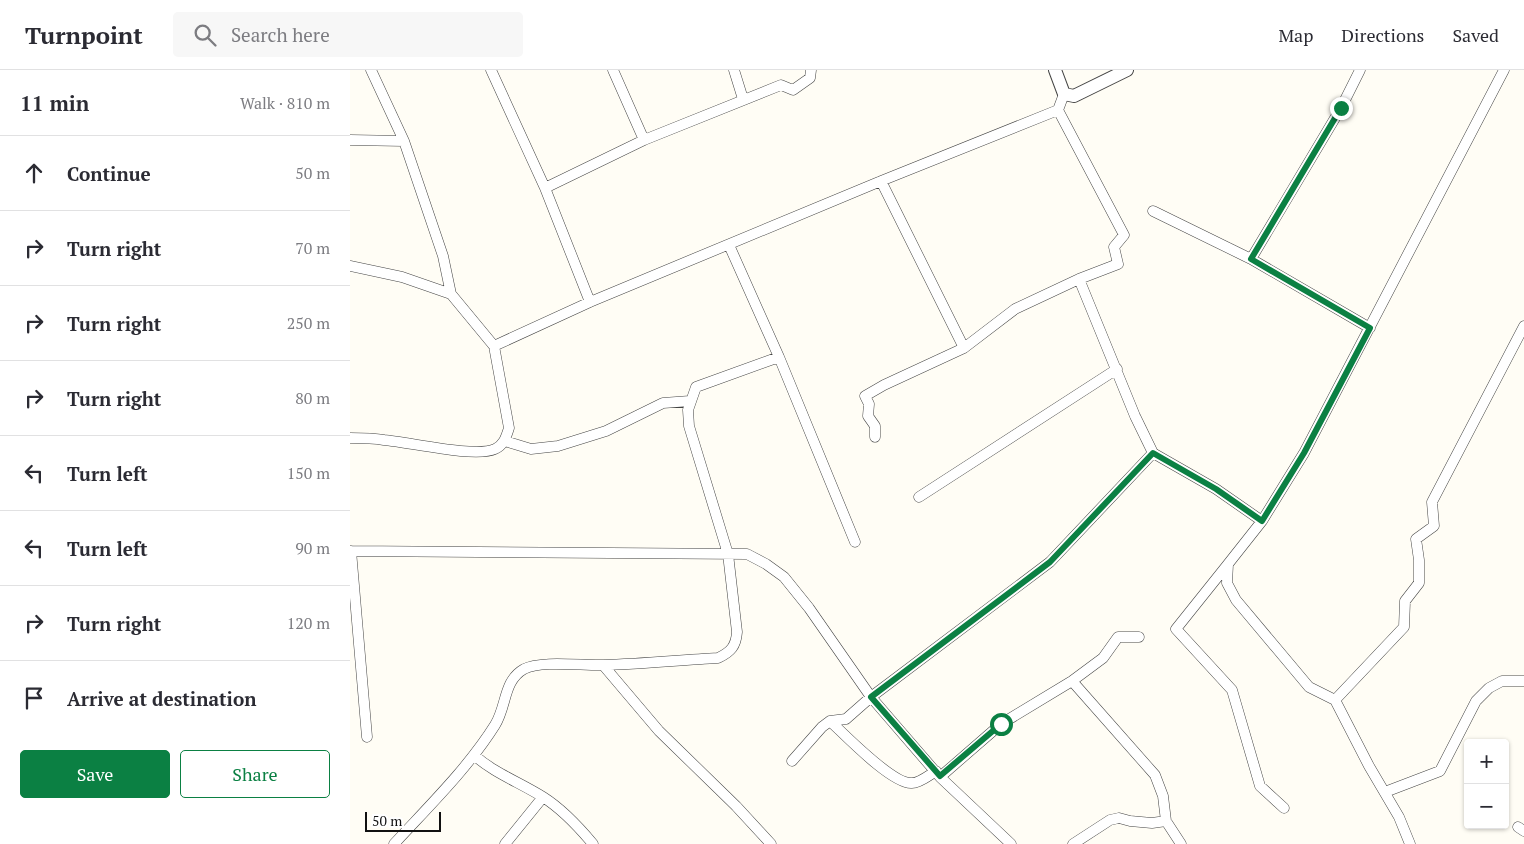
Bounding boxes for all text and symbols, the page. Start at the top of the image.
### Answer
search box [173,12,523,57]
text: Turnpoint [25,19,143,51]
icon: search [191,21,219,49]
text: Search here [231,22,330,47]
text: Map [1278,23,1313,47]
text: Directions [1341,23,1424,47]
text: Saved [1452,23,1499,47]
text: 11 min [20,89,89,117]
text: Walk · 810 m [240,92,330,114]
route end [1330,97,1353,120]
icon: ahead [20,159,48,187]
text: Continue [67,161,151,186]
text: 50 m [295,162,330,184]
icon: right [20,234,48,262]
text: Turn right [67,236,161,261]
text: 70 m [295,237,330,259]
icon: right [20,309,48,337]
text: Turn right [67,311,161,336]
text: 250 m [287,312,330,334]
icon: right [20,384,48,412]
text: Turn right [67,386,161,411]
text: 80 m [295,387,330,409]
icon: left [20,459,48,487]
text: Turn left [67,461,148,486]
text: 150 m [287,462,330,484]
icon: left [20,534,48,562]
text: Turn left [67,536,148,561]
text: 90 m [295,537,330,559]
icon: right [20,609,48,637]
text: Turn right [67,611,161,636]
text: 120 m [287,612,330,634]
icon: arrive [20,684,48,712]
text: Arrive at destination [67,686,256,711]
route start [990,713,1013,736]
map controls [1464,739,1509,829]
button: + [1464,739,1509,784]
button: Save [20,750,170,798]
button: Share [180,750,330,798]
button: − [1464,784,1509,829]
scale bar [365,809,441,832]
text: 50 m [372,811,402,830]

